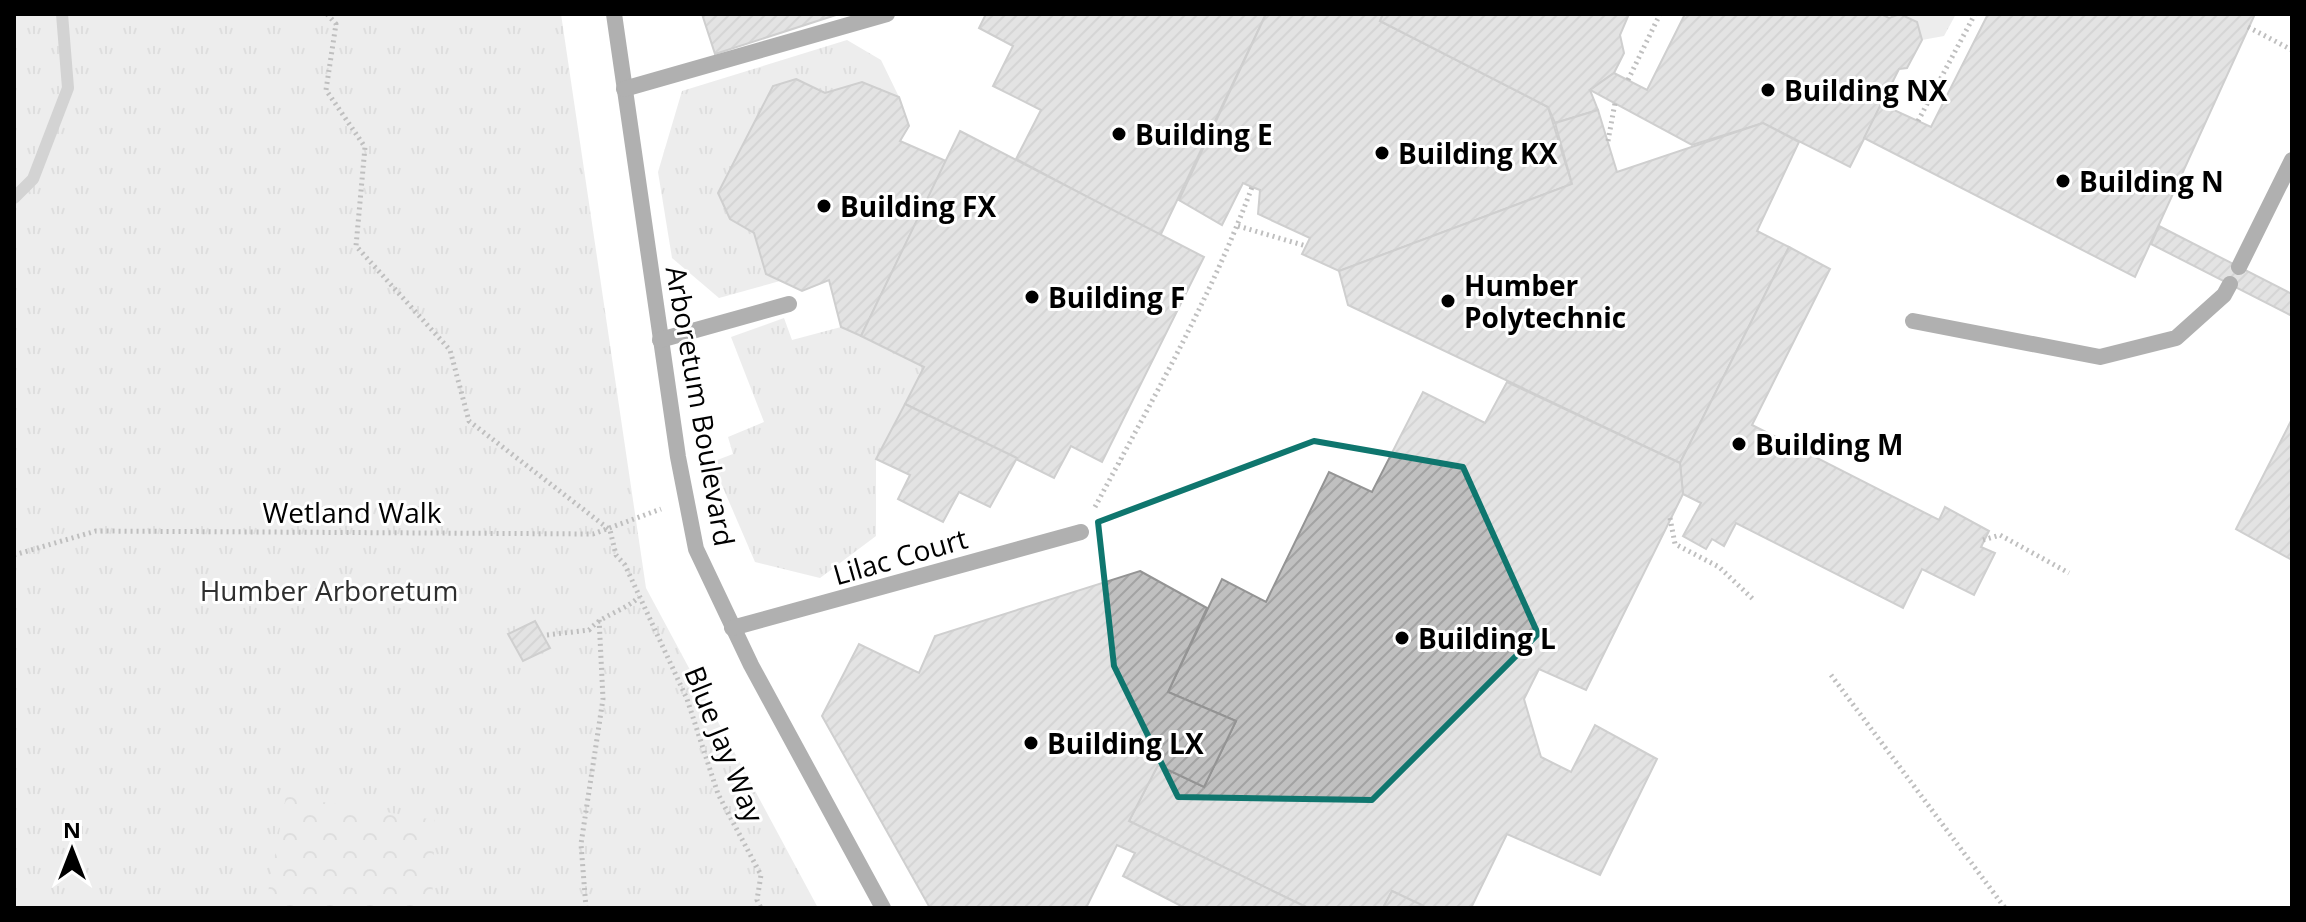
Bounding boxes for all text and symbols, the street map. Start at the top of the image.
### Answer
place label: Building NX [1784,71,1948,109]
marker: Building NX [1759,81,1777,99]
place label: Building E [1135,115,1273,153]
marker: Building E [1110,125,1128,143]
place label: Building KX [1398,134,1558,172]
marker: Building KX [1373,144,1391,162]
place label: Building N [2079,162,2224,200]
marker: Building N [2054,172,2072,190]
place label: Building FX [840,187,996,225]
marker: Building FX [815,197,833,215]
street label: Arboretum Boulevard [658,263,744,549]
place label: Humber Polytechnic [1464,266,1626,336]
place label: Building F [1048,278,1185,316]
marker: Building F [1023,288,1041,306]
marker: Humber Polytechnic [1439,292,1457,310]
place label: Building M [1755,425,1903,463]
marker: Building M [1730,435,1748,453]
street label: Wetland Walk [263,493,442,531]
street label: Lilac Court [828,519,972,593]
park label: Humber Arboretum [200,571,458,609]
place label: Building L [1418,619,1556,657]
marker: Building L [1393,629,1411,647]
street label: Blue Jay Way [676,660,774,829]
place label: Building LX [1047,724,1204,762]
marker: Building LX [1022,734,1040,752]
north arrow [32,810,112,890]
text: N [63,814,81,844]

